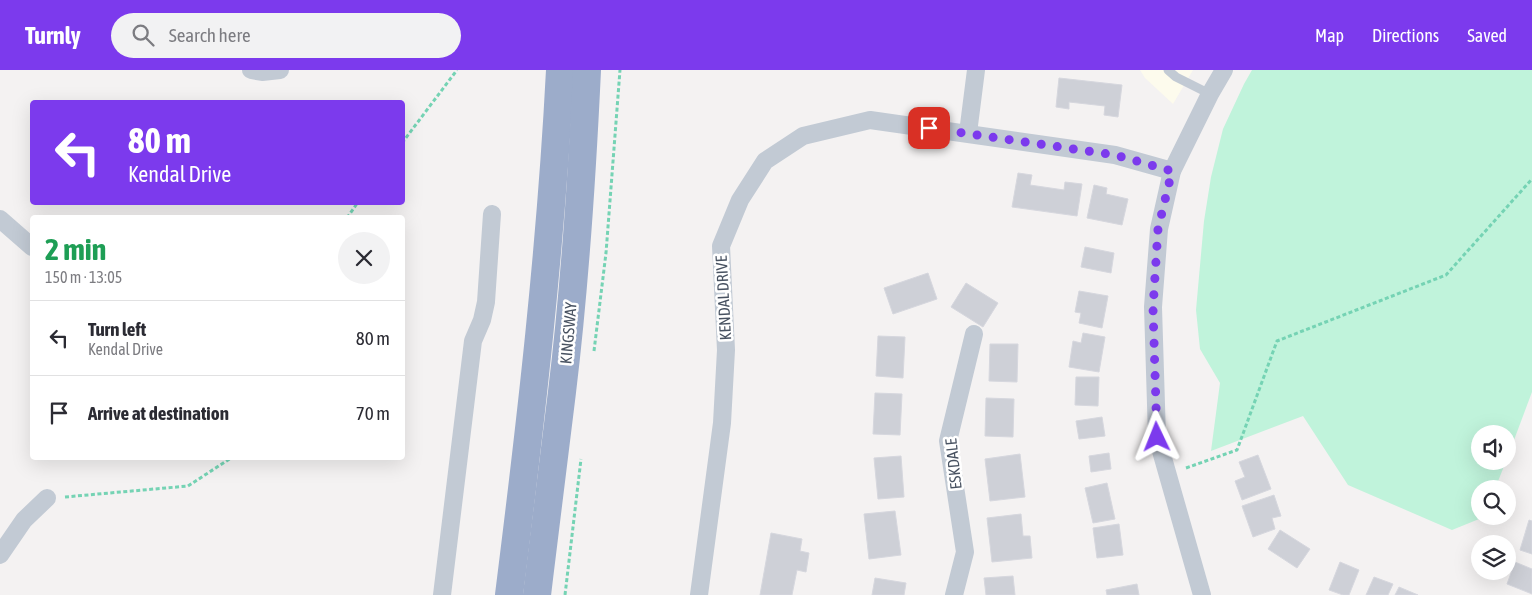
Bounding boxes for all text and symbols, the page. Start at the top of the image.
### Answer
search box [111,13,461,58]
icon: search [129,21,157,49]
text: Turnly [25,22,81,49]
text: Search here [169,24,251,46]
text: Map [1315,25,1344,46]
text: Directions [1372,25,1439,46]
text: Saved [1467,25,1507,46]
pin [908,107,950,149]
icon: arrive [915,114,943,142]
icon: left [45,120,110,185]
text: 80 m [128,120,191,160]
text: Kendal Drive [128,161,231,187]
text: 2 min [45,232,106,266]
button: close [338,232,390,284]
street label: KENDAL DRIVE [712,255,734,341]
text: 150 m · 13:05 [45,268,122,286]
street label: KINGSWAY [556,300,580,365]
text: Turn left [88,318,146,340]
icon: left [45,324,73,352]
text: 80 m [356,327,390,349]
text: Kendal Drive [88,340,163,358]
icon: arrive [45,399,73,427]
text: Arrive at destination [88,402,229,424]
text: 70 m [356,402,390,424]
position arrow [1130,410,1182,462]
map controls [1471,425,1516,580]
button: sound [1471,425,1516,470]
street label: ESKDALE [941,437,965,490]
button: search [1471,480,1516,525]
button: layers [1471,535,1516,580]

